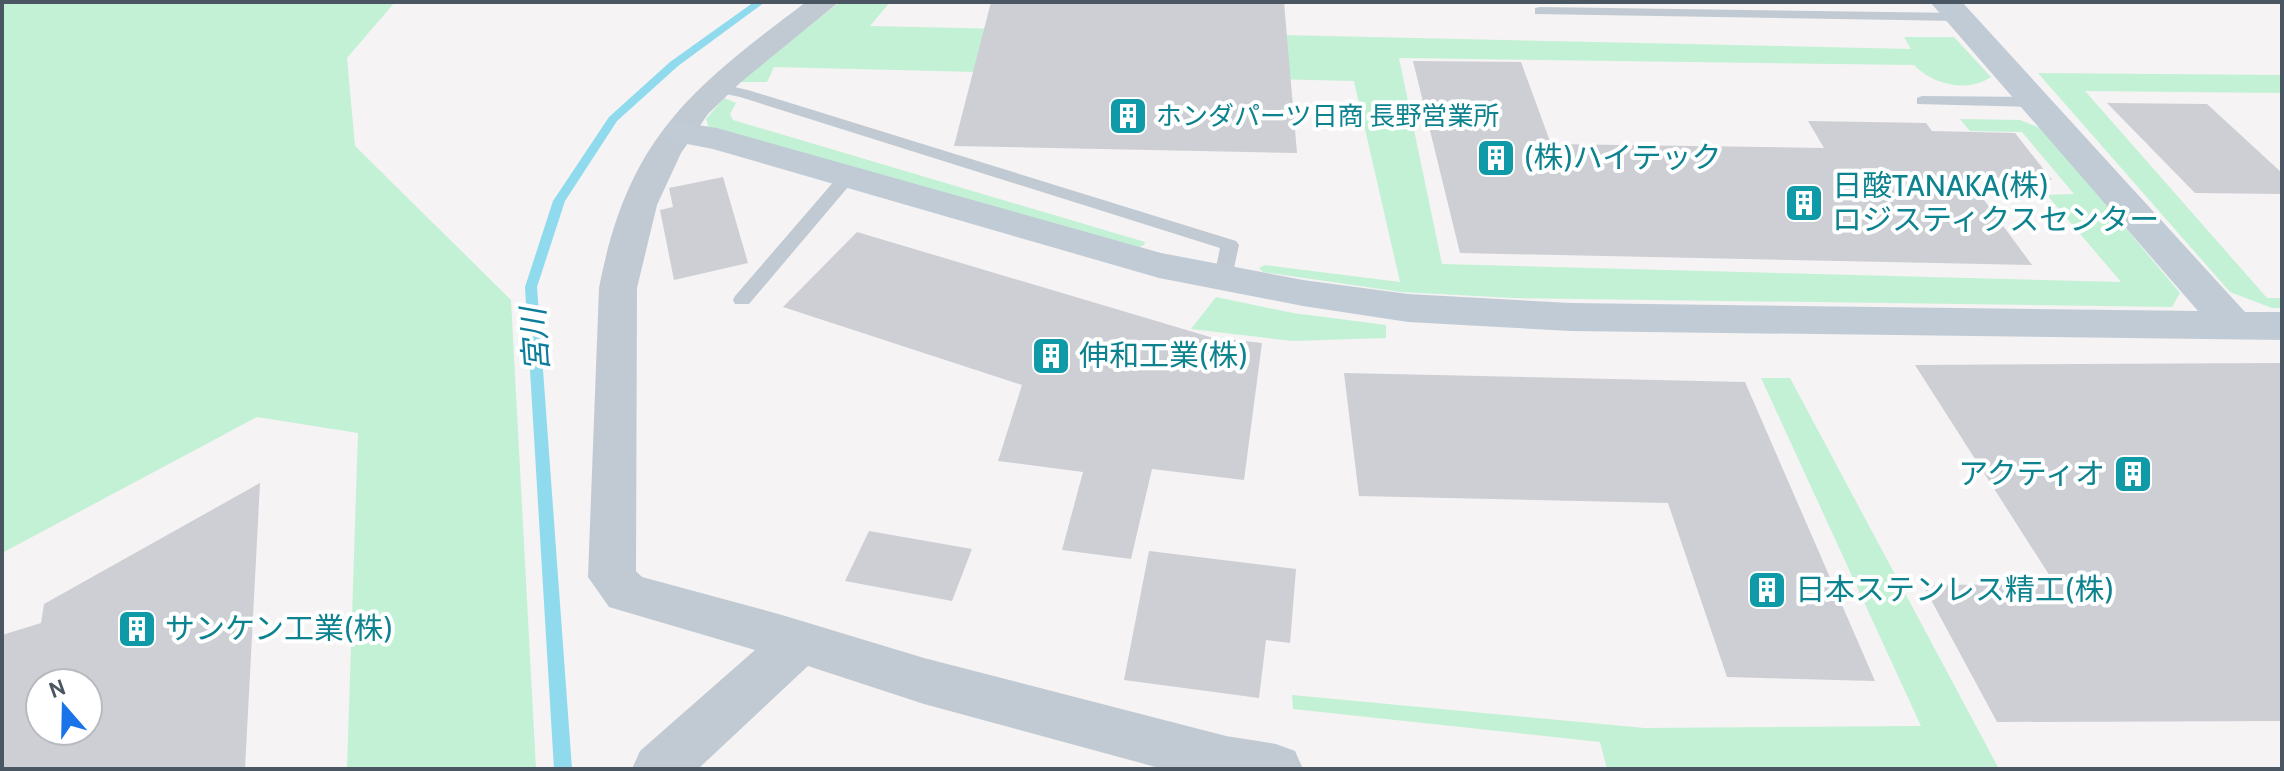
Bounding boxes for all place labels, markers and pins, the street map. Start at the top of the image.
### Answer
building icon: ホンダパーツ日商 長野営業所 [1107,95,1149,137]
place label: ホンダパーツ日商 長野営業所 [1156,100,1499,132]
building icon: (株)ハイテック [1475,137,1517,179]
place label: (株)ハイテック [1524,139,1722,176]
place label: 日酸TANAKA(株) ロジスティクスセンター [1832,167,2159,238]
building icon: 日酸TANAKA(株) ロジスティクスセンター [1783,182,1825,224]
building icon: 伸和工業(株) [1030,335,1072,377]
place label: 伸和工業(株) [1079,337,1248,374]
building icon: アクティオ [2112,453,2154,495]
place label: アクティオ [1958,455,2105,492]
building icon: 日本ステンレス精工(株) [1746,569,1788,611]
place label: 日本ステンレス精工(株) [1795,571,2114,608]
building icon: サンケン工業(株) [116,608,158,650]
place label: サンケン工業(株) [165,610,393,647]

